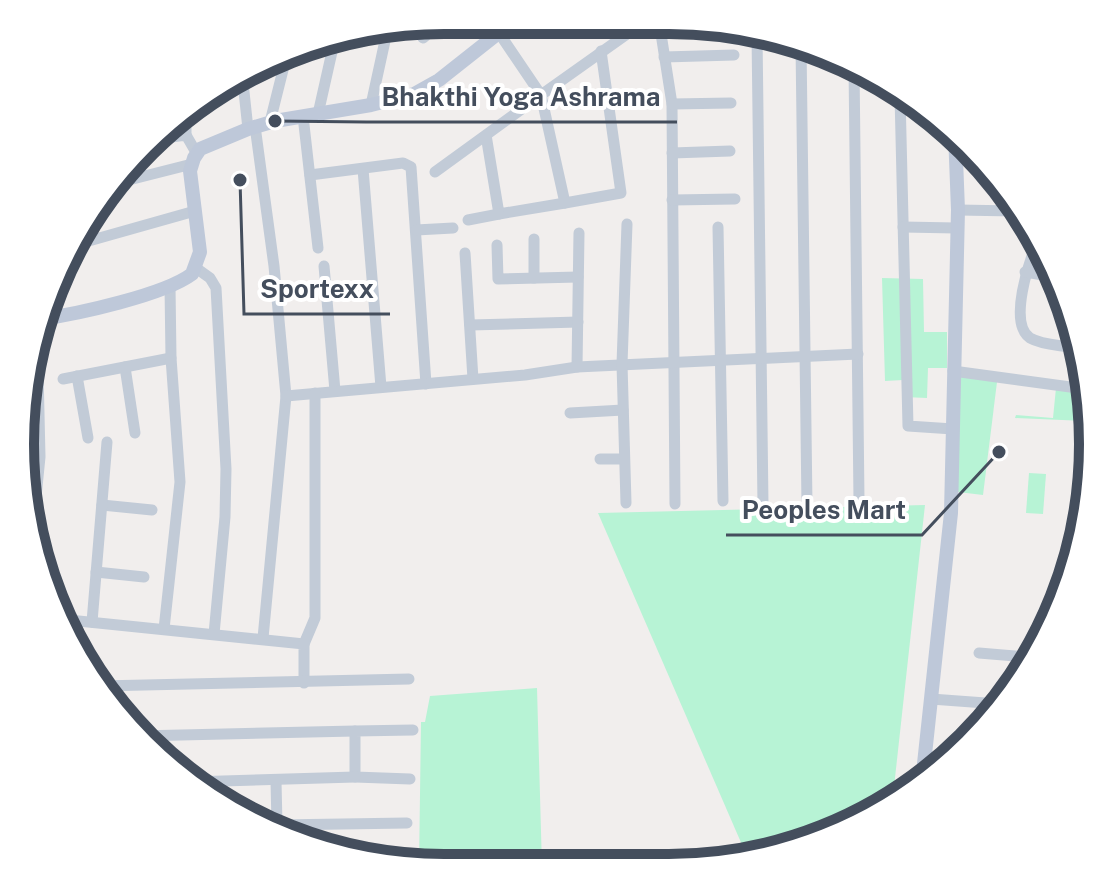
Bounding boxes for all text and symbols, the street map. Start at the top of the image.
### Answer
callout: Bhakthi Yoga Ashrama [366,72,677,122]
text: Bhakthi Yoga Ashrama [382,81,660,112]
callout: Sportexx [244,264,390,314]
text: Sportexx [260,273,374,304]
callout: Peoples Mart [726,485,922,535]
text: Peoples Mart [742,494,906,525]

